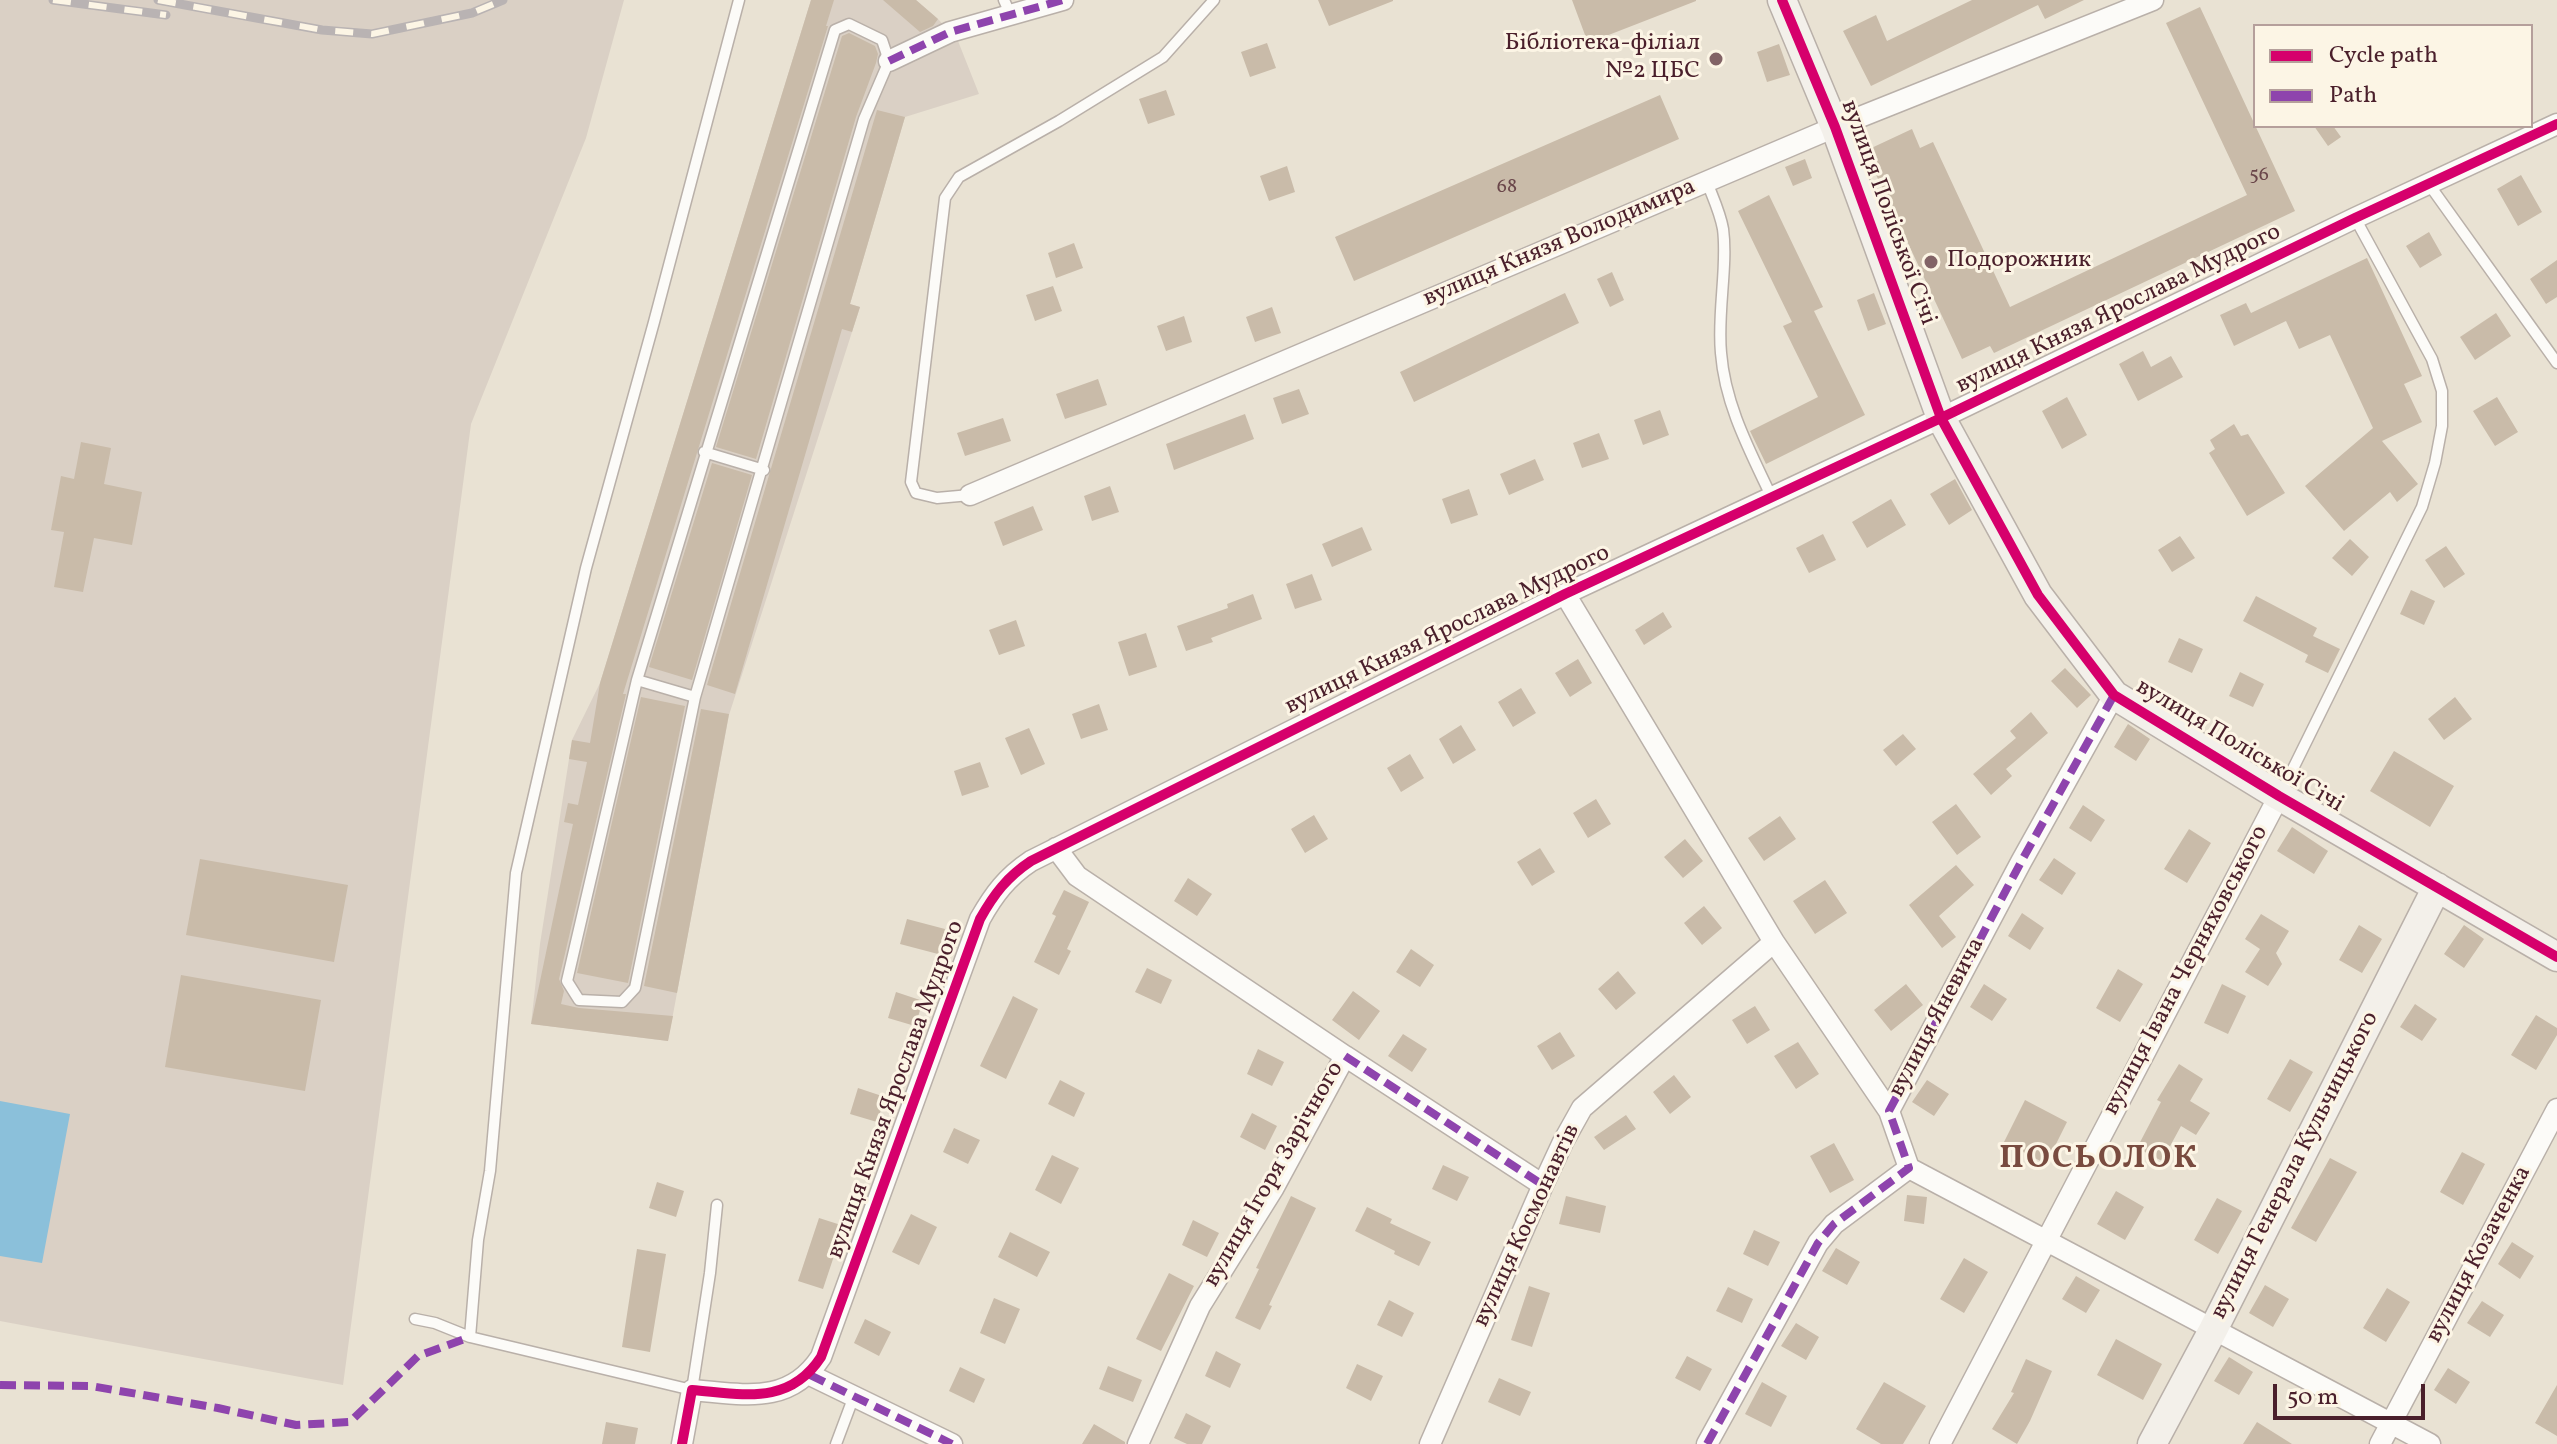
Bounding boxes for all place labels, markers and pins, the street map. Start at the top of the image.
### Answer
place label: Бібліотека-філіал №2 ЦБС [1505,31,1700,87]
marker: Бібліотека-філіал №2 ЦБС [1707,50,1725,68]
place label: Подорожник [1947,248,2091,276]
marker: Подорожник [1922,253,1940,271]

